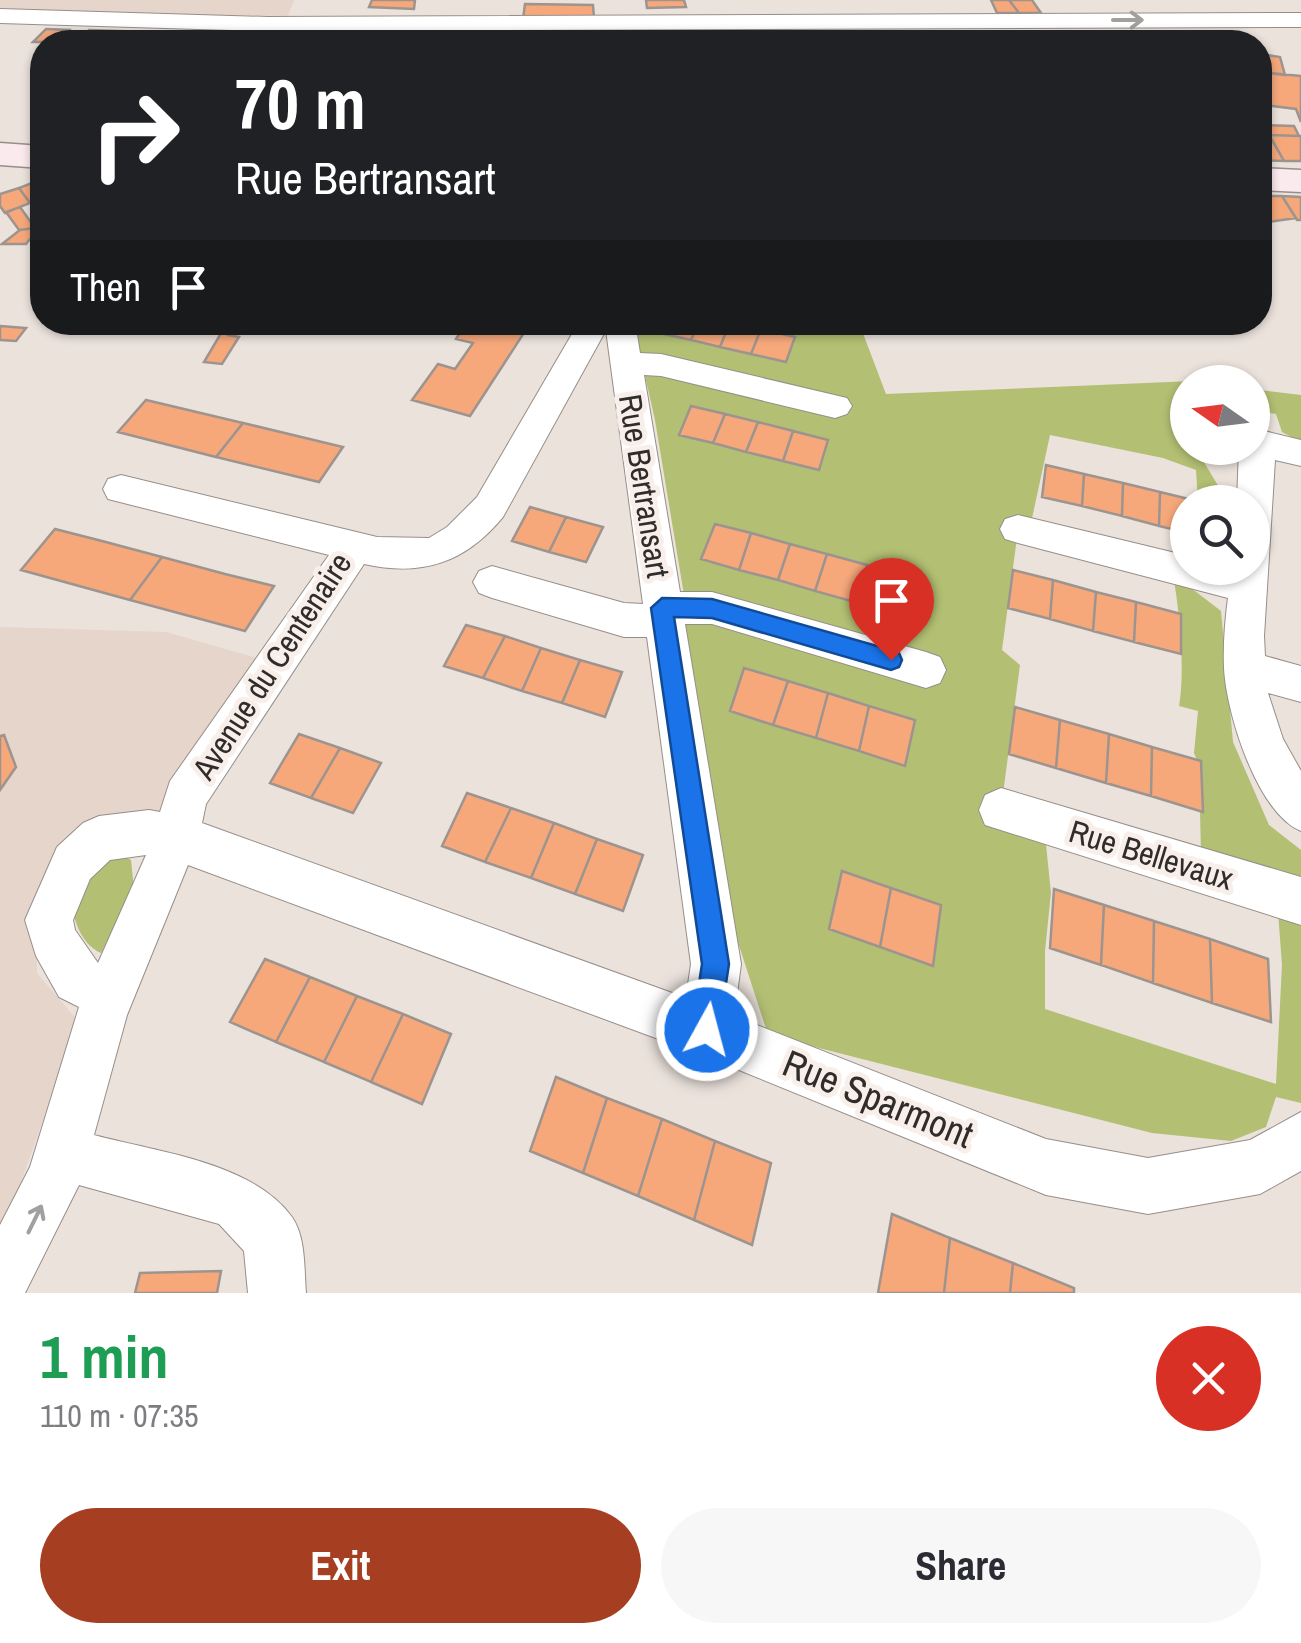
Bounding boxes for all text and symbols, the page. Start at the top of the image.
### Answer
one-way arrow [1112,10,1144,30]
text: 70 m [235,57,366,151]
icon: right [70,70,200,200]
text: Rue Bertransart [235,147,495,208]
icon: arrive [161,260,216,315]
text: Then [70,262,141,313]
north arrow [1170,365,1270,465]
map controls [1170,365,1270,585]
street label: Rue Bertransart [609,391,680,581]
button: search [1170,485,1270,585]
street label: Avenue du Centenaire [182,544,361,788]
pin [849,558,934,661]
icon: arrive [864,573,919,628]
street label: Rue Bellevaux [1064,809,1238,900]
position arrow [655,978,759,1082]
street label: Rue Sparmont [775,1037,981,1160]
one-way arrow [26,1205,45,1235]
text: 1 min [40,1316,169,1397]
button: close [1156,1326,1261,1431]
text: 110 m · 07:35 [40,1394,199,1437]
button: Exit [40,1508,641,1623]
button: Share [661,1508,1261,1623]

